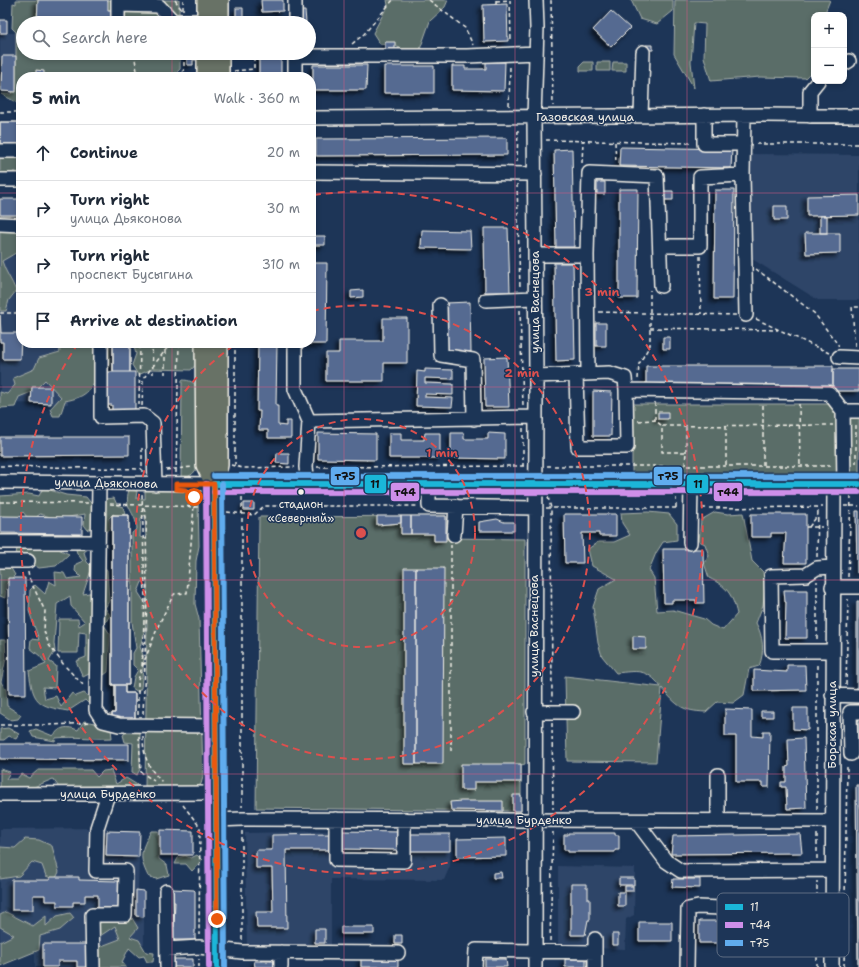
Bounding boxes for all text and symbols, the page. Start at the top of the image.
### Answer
map controls [811,12,847,84]
button: + [811,12,847,48]
search box [16,16,316,60]
icon: search [30,27,52,49]
text: Search here [62,28,148,48]
button: − [811,48,847,84]
text: 5 min [32,87,80,109]
text: Walk · 360 m [214,90,300,107]
street label: Газовская улица [536,109,635,125]
icon: ahead [32,142,54,164]
text: Continue [70,143,138,163]
text: 20 m [267,144,300,161]
text: Turn right [70,190,150,210]
icon: right [32,198,54,220]
text: 30 m [266,200,300,217]
text: улица Дьяконова [70,210,182,227]
text: Turn right [70,246,150,266]
street label: улица Васнецова [527,250,543,353]
icon: right [32,254,54,276]
text: 310 m [262,256,300,273]
text: проспект Бусыгина [70,266,193,283]
text: 3 min [585,284,620,300]
icon: arrive [32,310,54,332]
text: Arrive at destination [70,311,238,331]
text: 2 min [505,365,540,381]
text: 1 min [426,445,458,461]
line badge: т75 [330,466,360,486]
line badge: т75 [653,466,683,486]
text: т75 [335,469,356,484]
text: т75 [658,469,679,484]
street label: улица Дьяконова [54,474,158,492]
line badge: 11 [364,474,387,494]
line badge: 11 [686,474,709,494]
text: 11 [370,477,380,492]
text: 11 [693,477,703,492]
line badge: т44 [390,482,420,502]
line badge: т44 [713,482,743,502]
text: т44 [394,485,416,500]
text: т44 [717,485,739,500]
marker: стадион «Северный» [296,487,306,497]
route start [185,488,203,506]
place label: стадион «Северный» [268,497,334,526]
centre of rings [354,526,368,540]
street label: улица Васнецова [526,574,542,677]
street label: Борская улица [824,680,840,769]
street label: улица Бурденко [60,786,156,802]
street label: улица Бурденко [476,812,572,828]
legend [717,893,849,957]
text: 11 [750,900,759,915]
route end [208,910,226,928]
text: т44 [750,918,771,933]
text: т75 [750,936,770,951]

